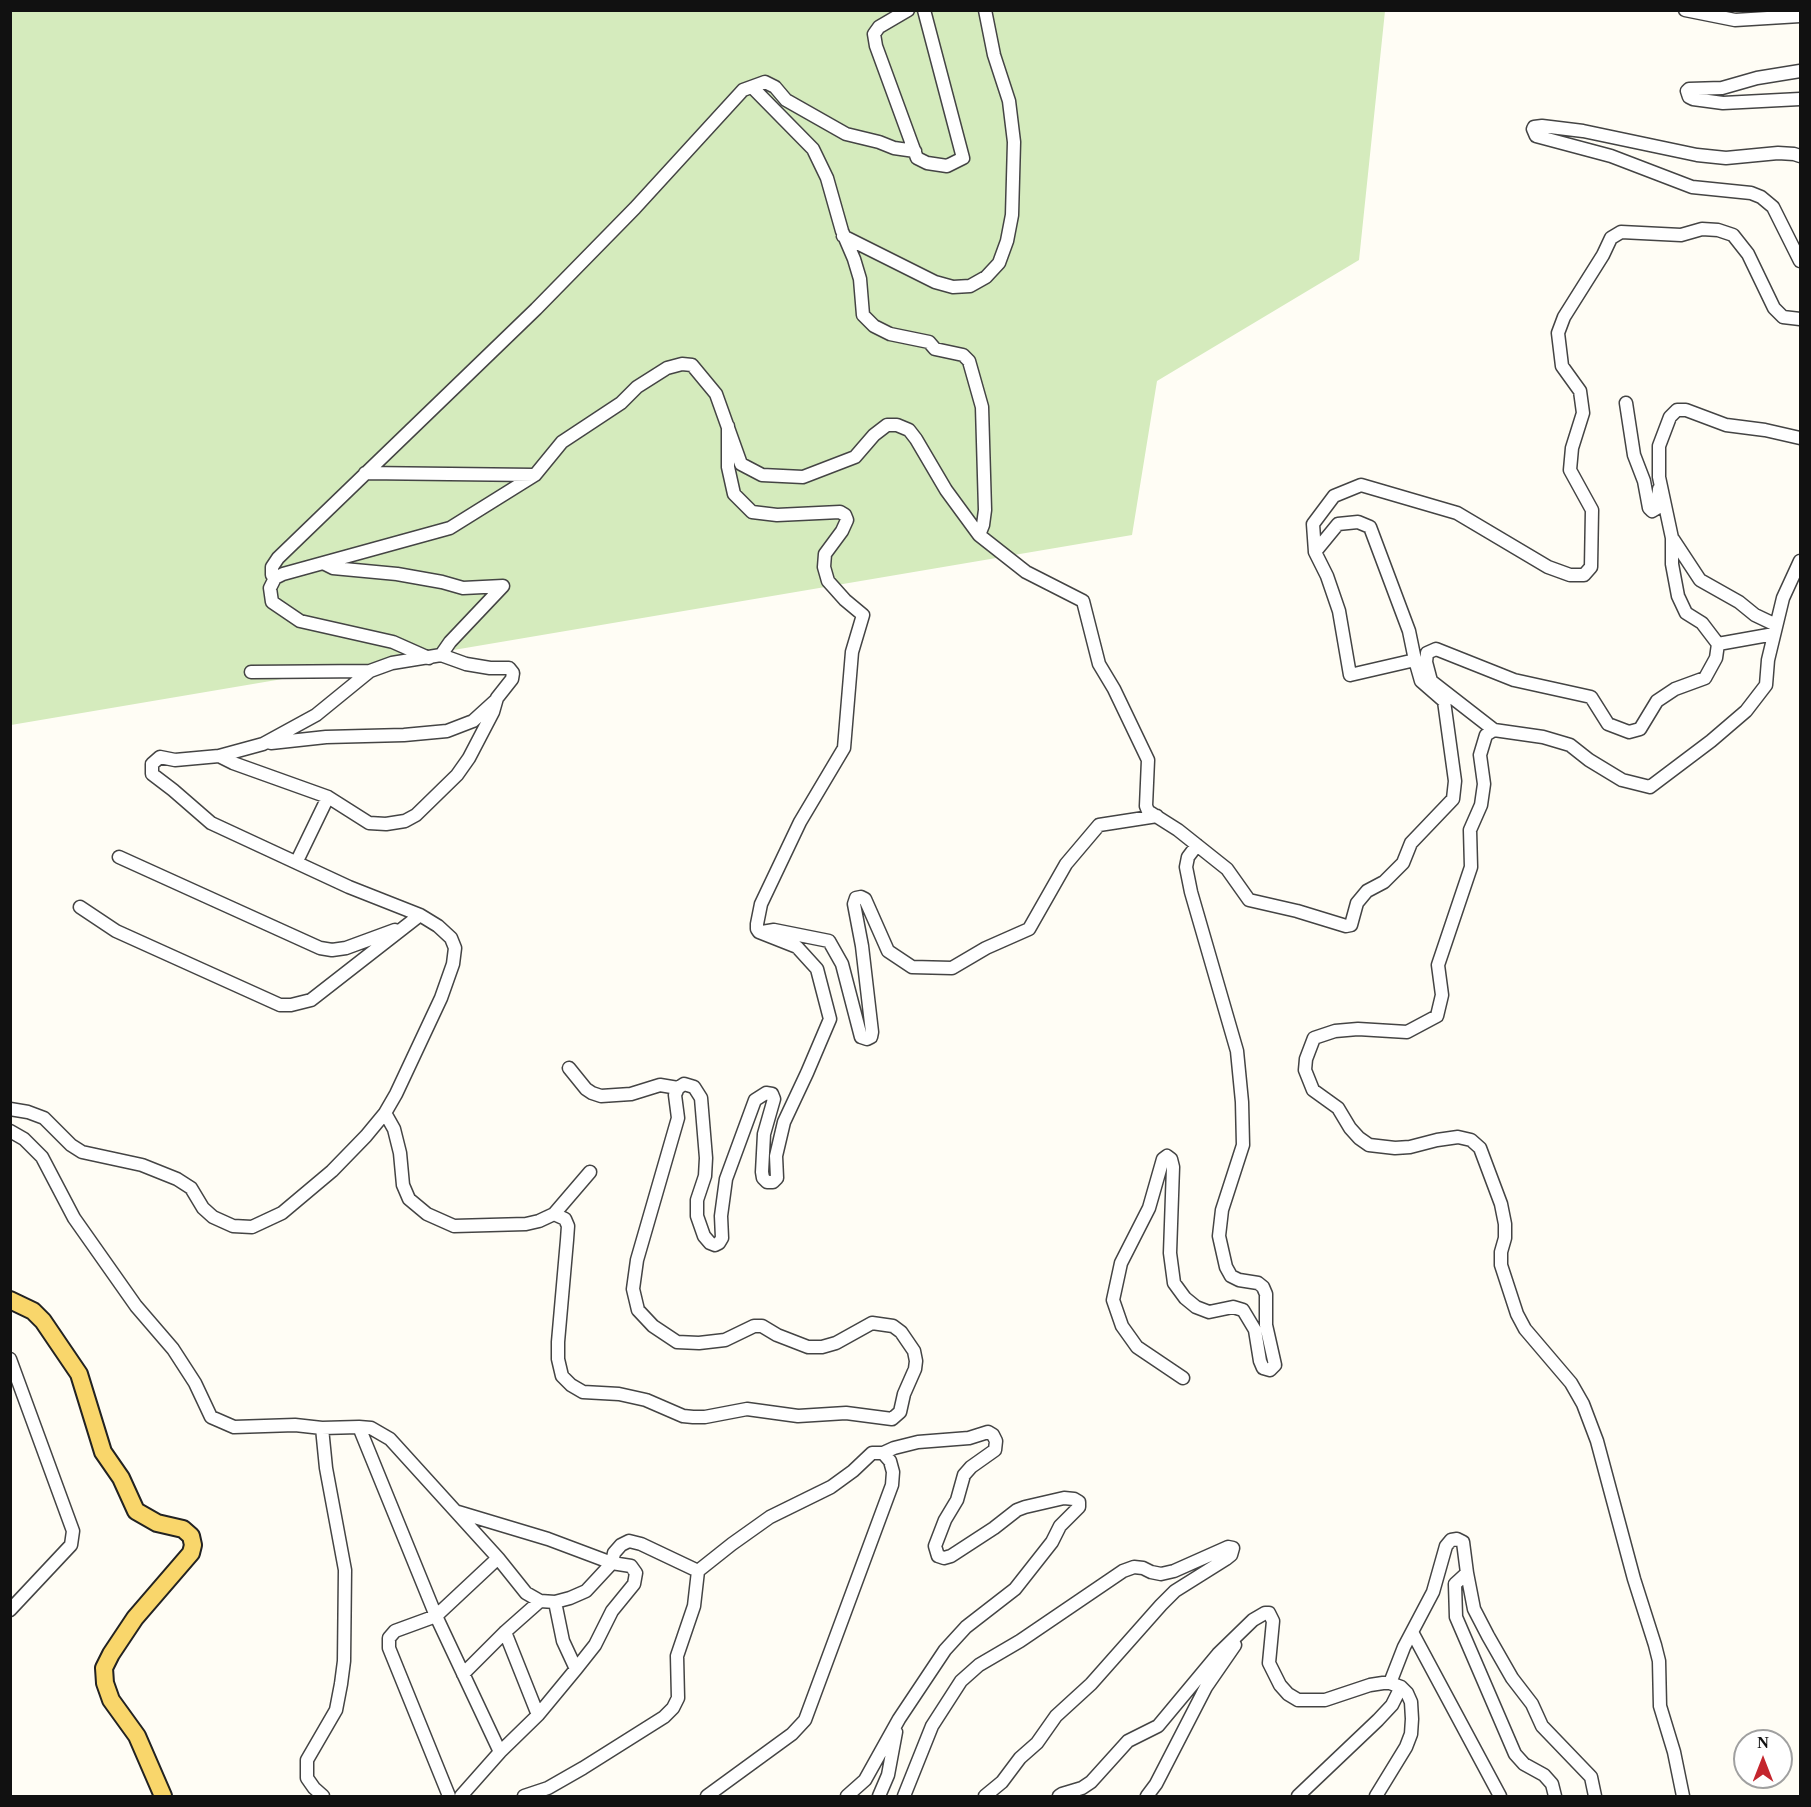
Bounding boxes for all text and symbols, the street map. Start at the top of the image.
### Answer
north arrow [1733,1729,1793,1789]
text: N [1757,1734,1769,1751]

